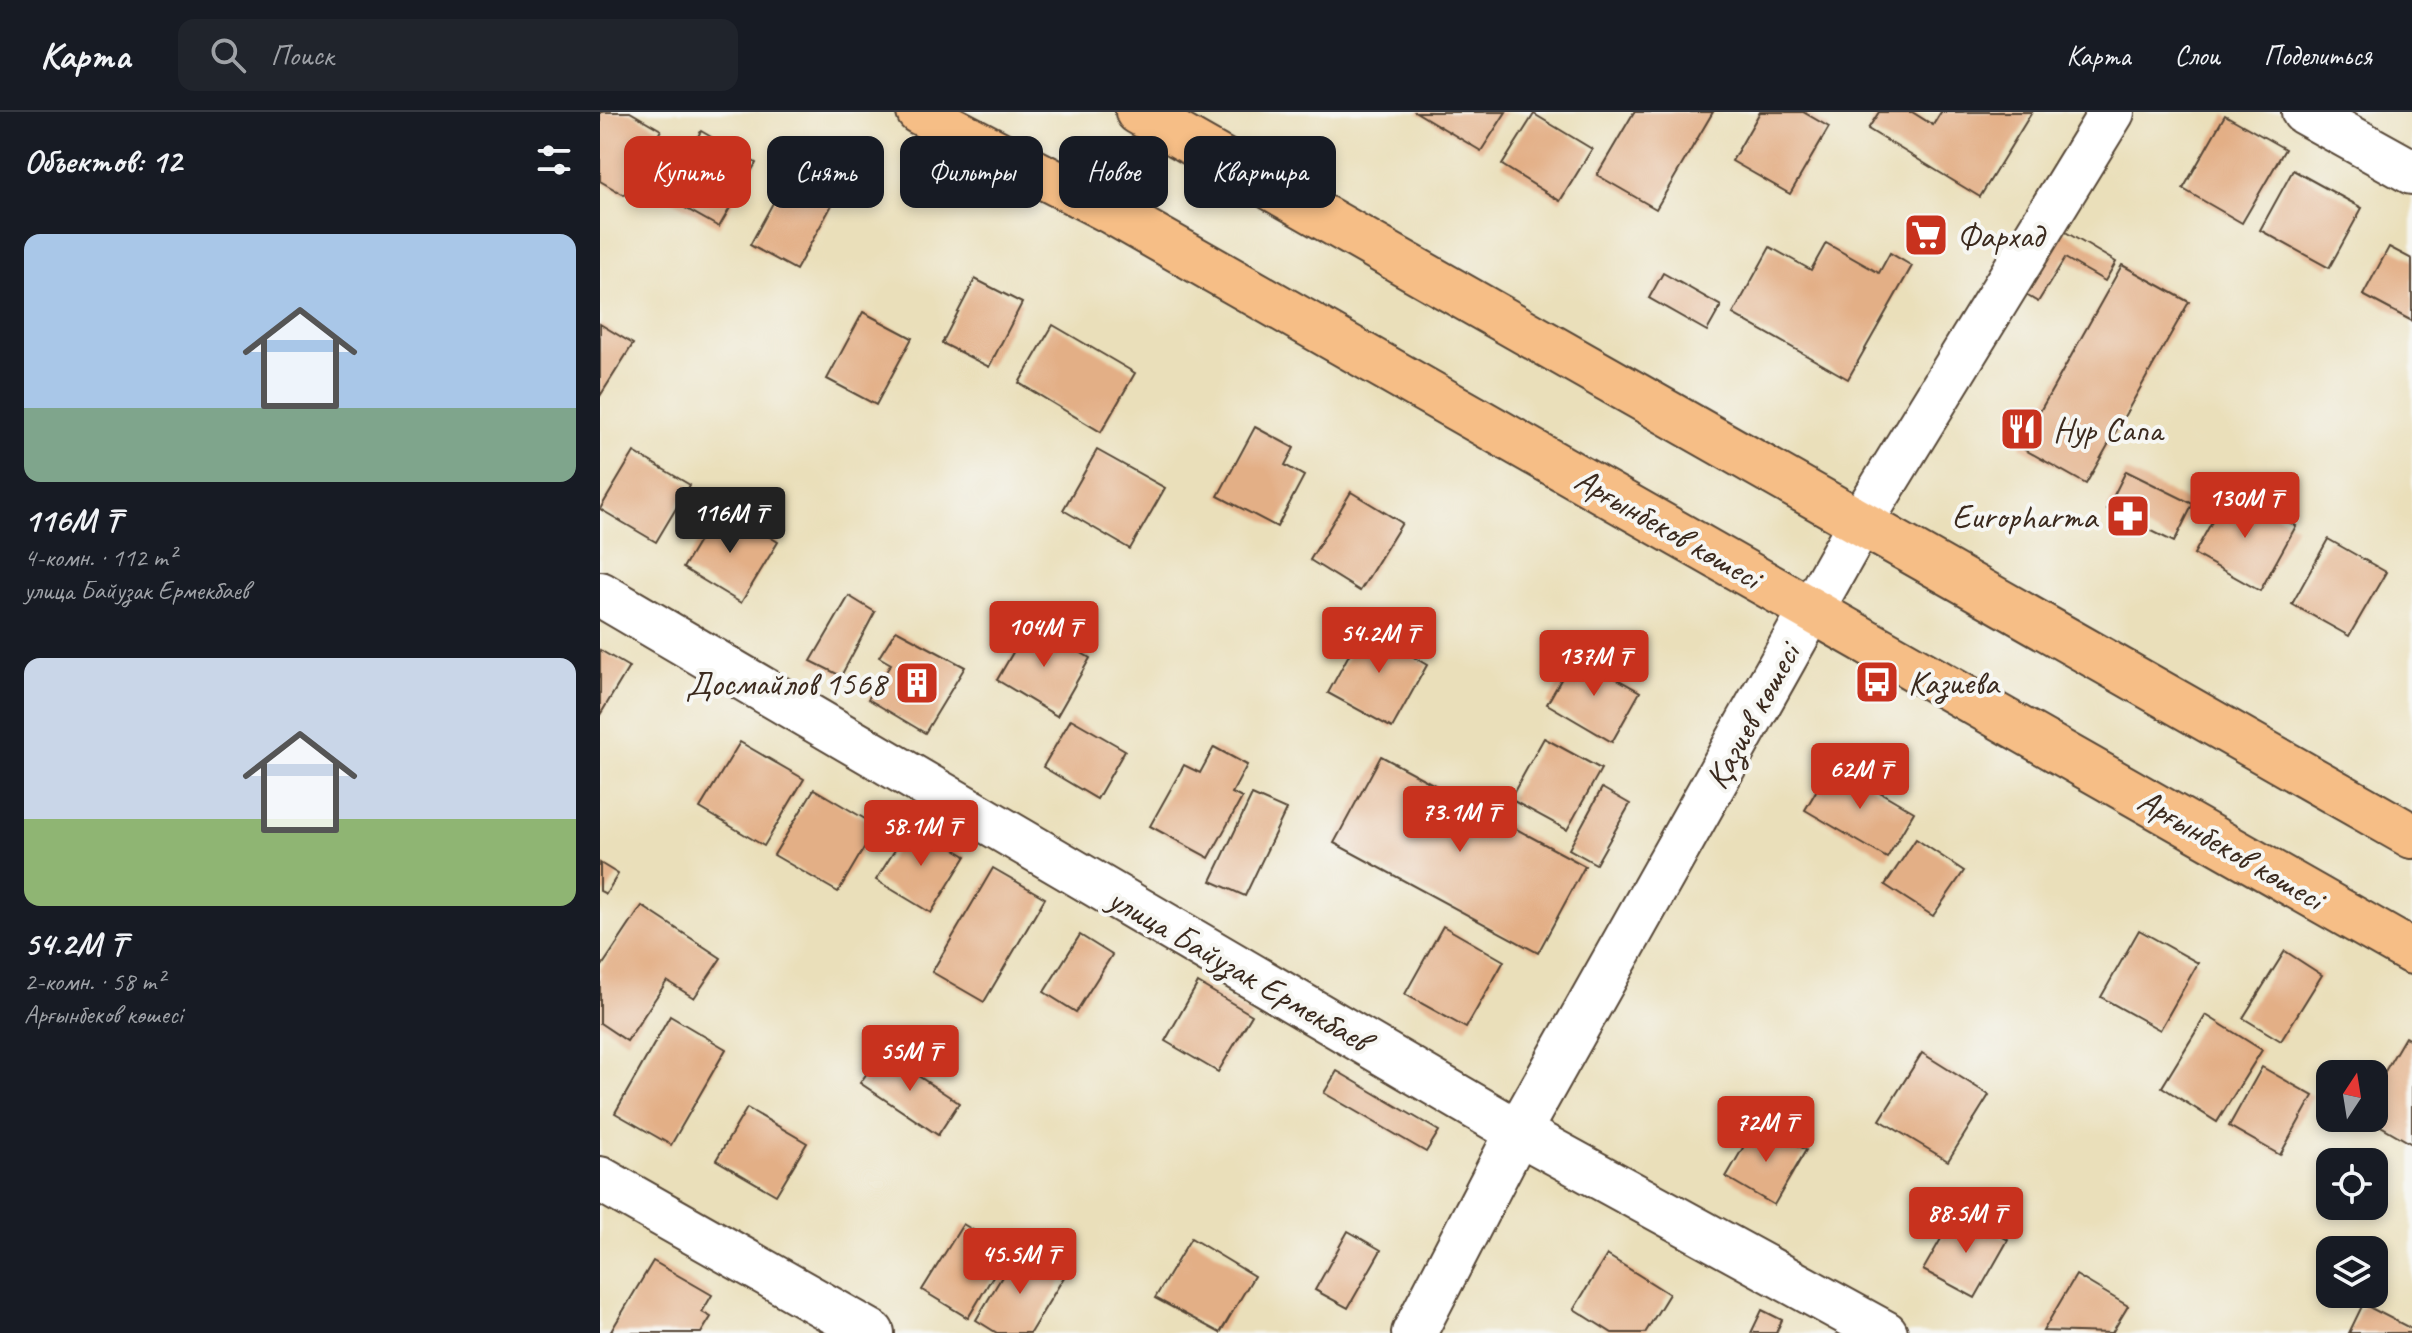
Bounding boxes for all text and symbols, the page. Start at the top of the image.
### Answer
search box [178,19,738,91]
text: Карта [40,32,130,79]
icon: search [206,33,250,77]
text: Поиск [270,36,334,74]
text: Карта [2067,38,2131,73]
text: Слои [2175,38,2220,73]
text: Поделиться [2264,38,2372,73]
chip: Купить [624,136,751,208]
chip: Снять [767,136,884,208]
chip: Фильтры [900,136,1043,208]
chip: Новое [1059,136,1168,208]
chip: Квартира [1184,136,1336,208]
icon: filters [532,138,576,182]
text: Объектов: 12 [24,139,182,182]
supermarket icon: Фархад [1902,211,1950,259]
place label: Фархад [1957,214,2047,257]
icon: home [228,286,372,430]
restaurant icon: Нур Сапа [1998,405,2046,453]
place label: Нур Сапа [2053,408,2165,451]
street label: Арғынбеков көшесі [1567,458,1772,600]
pin: 130M ₸ [2180,472,2310,540]
text: 130M ₸ [2208,481,2282,514]
pin: 116M ₸ [665,487,795,555]
pharmacy icon: Europharma [2104,492,2152,540]
place label: Europharma [1952,495,2099,538]
text: 116M ₸ [693,496,767,529]
text: 116M ₸ [24,498,120,541]
text: 4-комн. · 112 m² [24,541,176,574]
text: улица Байузак Ермекбаев [24,574,249,607]
pin: 104M ₸ [979,601,1109,669]
pin: 54.2M ₸ [1305,607,1453,675]
text: 104M ₸ [1007,610,1081,643]
text: 54.2M ₸ [1340,616,1418,649]
pin: 137M ₸ [1529,630,1659,698]
street label: Қазиев көшесі [1695,633,1811,796]
text: 137M ₸ [1558,639,1630,672]
bus stop icon: Казиева [1853,658,1901,706]
building icon: Досмайлов 1568 [893,659,941,707]
place label: Казиева [1908,661,2001,704]
place label: Досмайлов 1568 [686,662,890,705]
icon: home [228,710,372,854]
pin: 62M ₸ [1804,743,1916,811]
text: 62M ₸ [1829,752,1891,785]
street label: Арғынбеков көшесі [2130,779,2335,921]
pin: 73.1M ₸ [1386,786,1534,854]
text: 73.1M ₸ [1421,795,1499,828]
pin: 58.1M ₸ [847,800,995,868]
text: 58.1M ₸ [882,809,960,842]
street label: улица Байузак Ермекбаев [1099,876,1384,1065]
text: 54.2M ₸ [24,922,126,965]
text: 2-комн. · 58 m² [24,965,164,998]
text: Арғынбеков көшесі [24,998,183,1031]
pin: 55M ₸ [854,1025,966,1093]
text: 55M ₸ [880,1034,940,1067]
north arrow [2316,1060,2388,1132]
map controls [2316,1060,2388,1308]
pin: 72M ₸ [1710,1096,1822,1164]
text: 72M ₸ [1735,1105,1797,1138]
button: locate [2316,1148,2388,1220]
pin: 88.5M ₸ [1892,1187,2040,1255]
text: 88.5M ₸ [1927,1196,2005,1229]
pin: 45.5M ₸ [946,1228,1094,1296]
button: layers [2316,1236,2388,1308]
text: 45.5M ₸ [981,1237,1059,1270]

